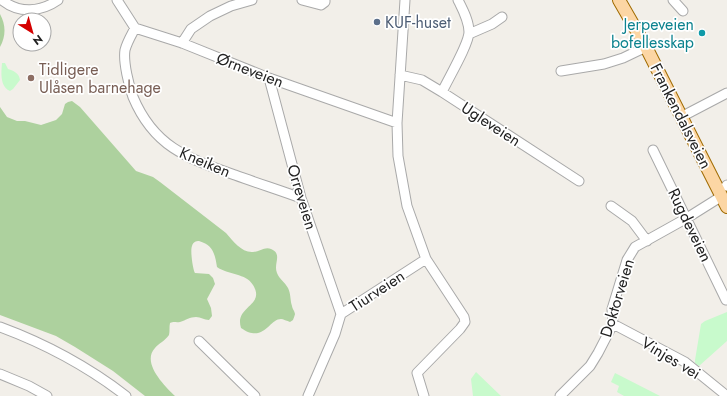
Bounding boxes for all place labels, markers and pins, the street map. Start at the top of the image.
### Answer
place label: KUF-huset [385,11,451,34]
place label: Jerpeveien bofellesskap [611,13,694,54]
marker: KUF-huset [372,17,382,27]
marker: Jerpeveien bofellesskap [697,28,707,38]
place label: Tidligere Ulåsen barnehage [39,58,161,99]
marker: Tidligere Ulåsen barnehage [26,73,36,83]

